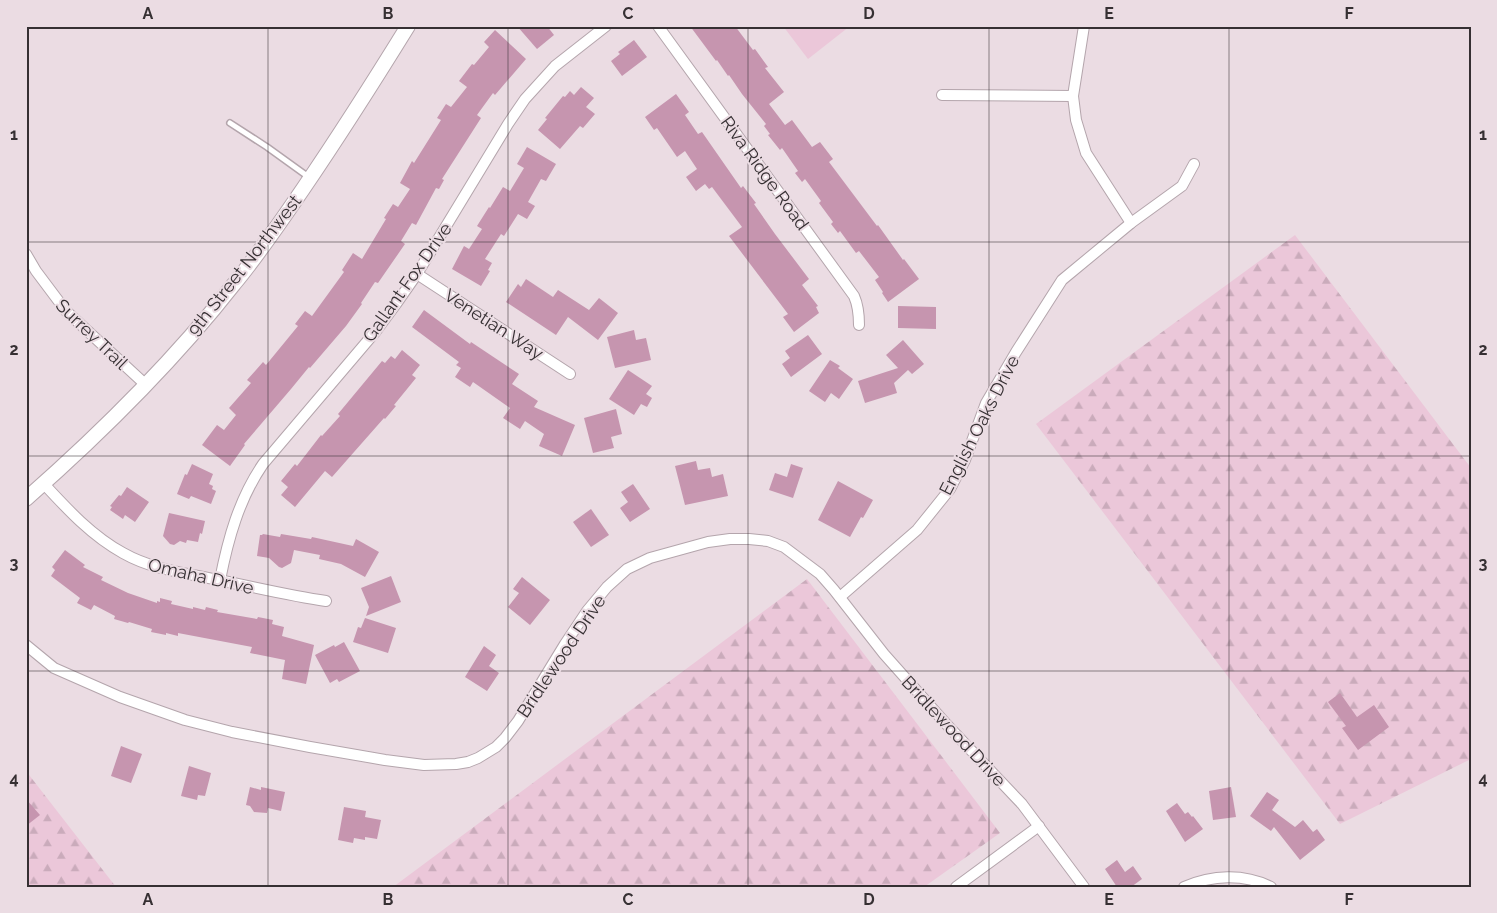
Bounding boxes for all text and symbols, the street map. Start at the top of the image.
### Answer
text: A [143,4,154,23]
text: B [383,4,394,23]
text: C [623,4,634,23]
text: D [863,4,875,23]
text: E [1104,4,1114,23]
text: F [1344,4,1354,23]
street label: Riva Ridge Road [717,112,813,234]
text: 1 [10,125,18,144]
text: 1 [1479,125,1487,144]
street label: 9th Street Northwest [183,190,305,340]
street label: Gallant Fox Drive [358,218,456,345]
street label: Venetian Way [440,284,548,364]
street label: Surrey Trail [52,295,132,374]
text: 2 [9,340,19,359]
text: 2 [1478,340,1488,359]
street label: English Oaks Drive [935,351,1024,498]
text: 3 [10,554,19,573]
street label: Omaha Drive [146,554,256,598]
text: 3 [1479,554,1488,573]
street label: Bridlewood Drive [512,590,610,721]
street label: Bridlewood Drive [898,672,1011,791]
text: 4 [9,769,19,788]
text: 4 [1478,769,1488,788]
text: A [143,890,154,909]
text: B [383,890,394,909]
text: C [623,890,634,909]
text: D [863,890,875,909]
text: E [1104,890,1114,909]
text: F [1344,890,1354,909]

